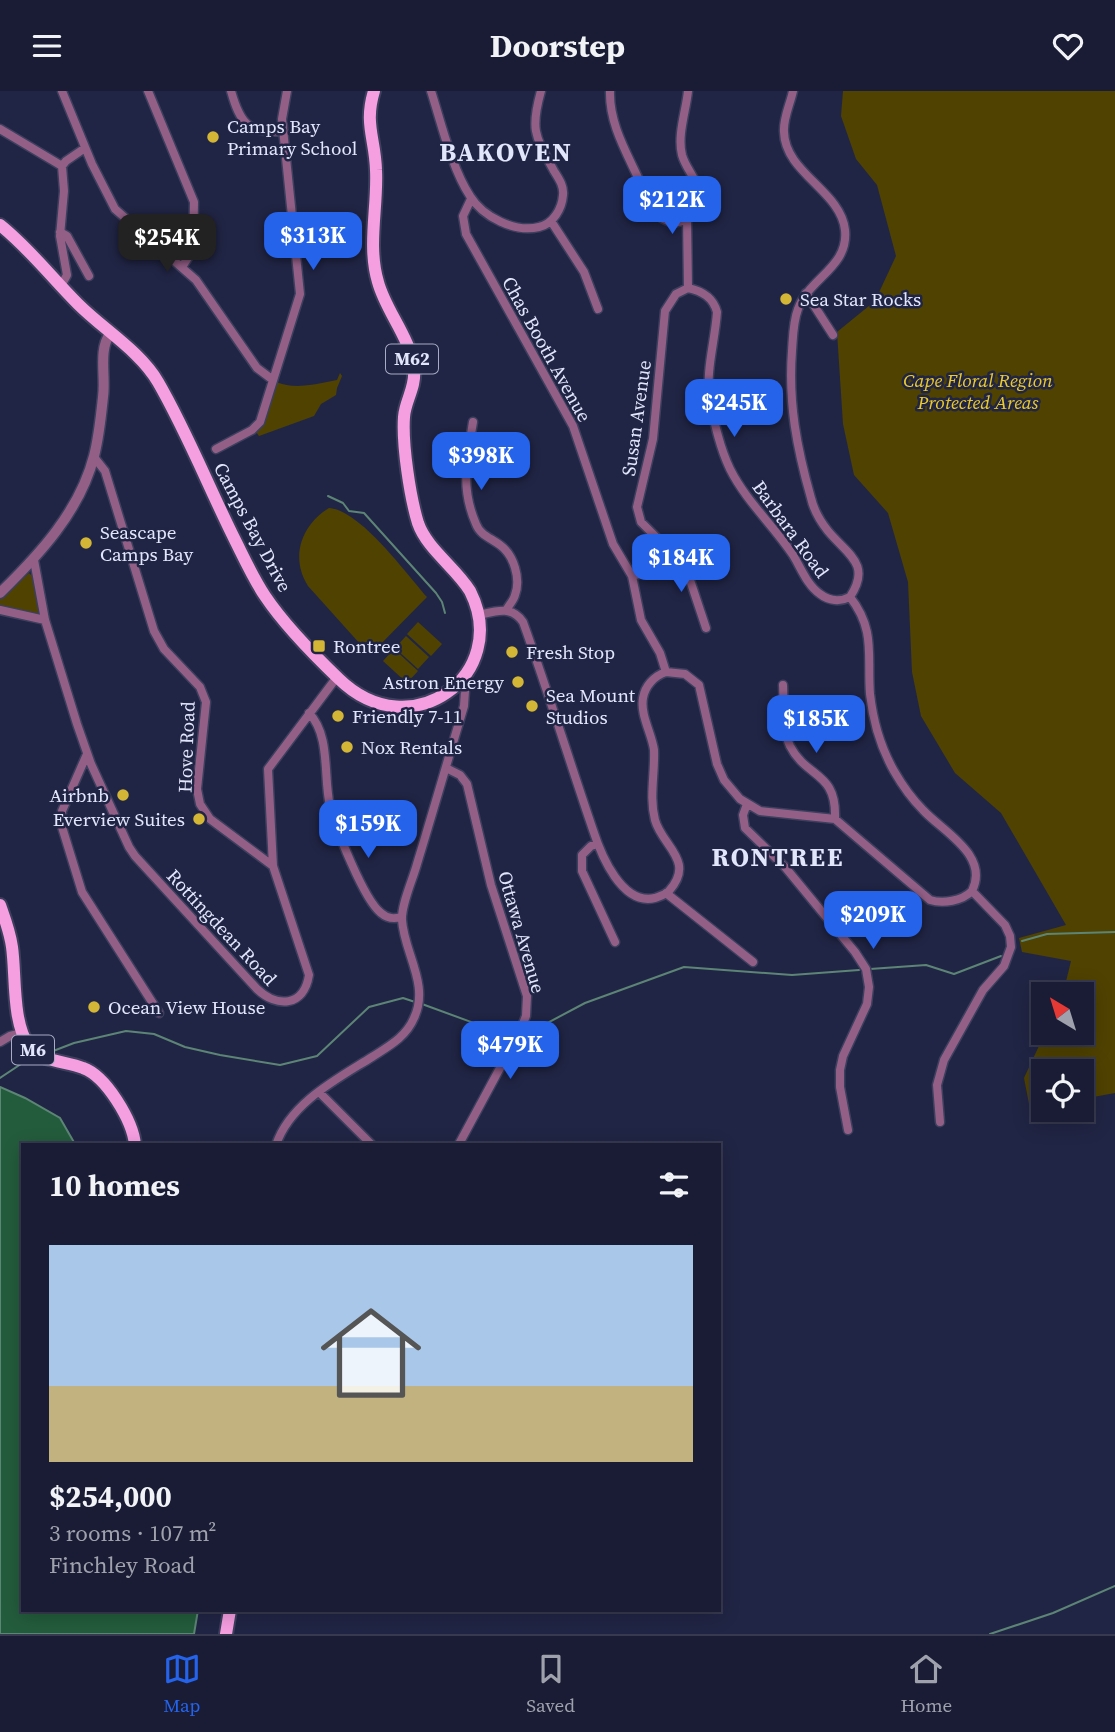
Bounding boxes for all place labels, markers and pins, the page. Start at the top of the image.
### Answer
place label: Camps Bay Primary School [227,113,358,161]
marker: Camps Bay Primary School [205,129,221,145]
pin: $212K [623,177,721,236]
pin: $313K [264,213,362,272]
pin: $254K [118,215,216,274]
place label: Sea Star Rocks [800,286,921,312]
marker: Sea Star Rocks [778,291,794,307]
pin: $245K [685,379,783,439]
pin: $398K [432,433,530,492]
place label: Seascape Camps Bay [100,519,194,567]
marker: Seascape Camps Bay [78,535,94,551]
pin: $184K [632,535,730,594]
place label: Rontree [333,633,400,659]
marker: Rontree [311,638,327,654]
place label: Fresh Stop [526,639,615,665]
marker: Fresh Stop [504,644,520,660]
place label: Astron Energy [382,669,504,695]
marker: Astron Energy [510,674,526,690]
place label: Sea Mount Studios [546,682,636,730]
pin: $185K [767,695,865,755]
marker: Sea Mount Studios [524,698,540,714]
place label: Friendly 7-11 [352,703,462,729]
marker: Friendly 7-11 [330,708,346,724]
place label: Nox Rentals [361,734,462,760]
marker: Nox Rentals [339,739,355,755]
place label: Airbnb [49,782,109,808]
marker: Airbnb [115,787,131,803]
pin: $159K [319,801,417,860]
place label: Everview Suites [53,806,185,832]
marker: Everview Suites [191,811,207,827]
pin: $209K [824,891,922,951]
place label: Ocean View House [108,994,265,1020]
marker: Ocean View House [86,999,102,1015]
pin: $479K [461,1021,559,1081]

